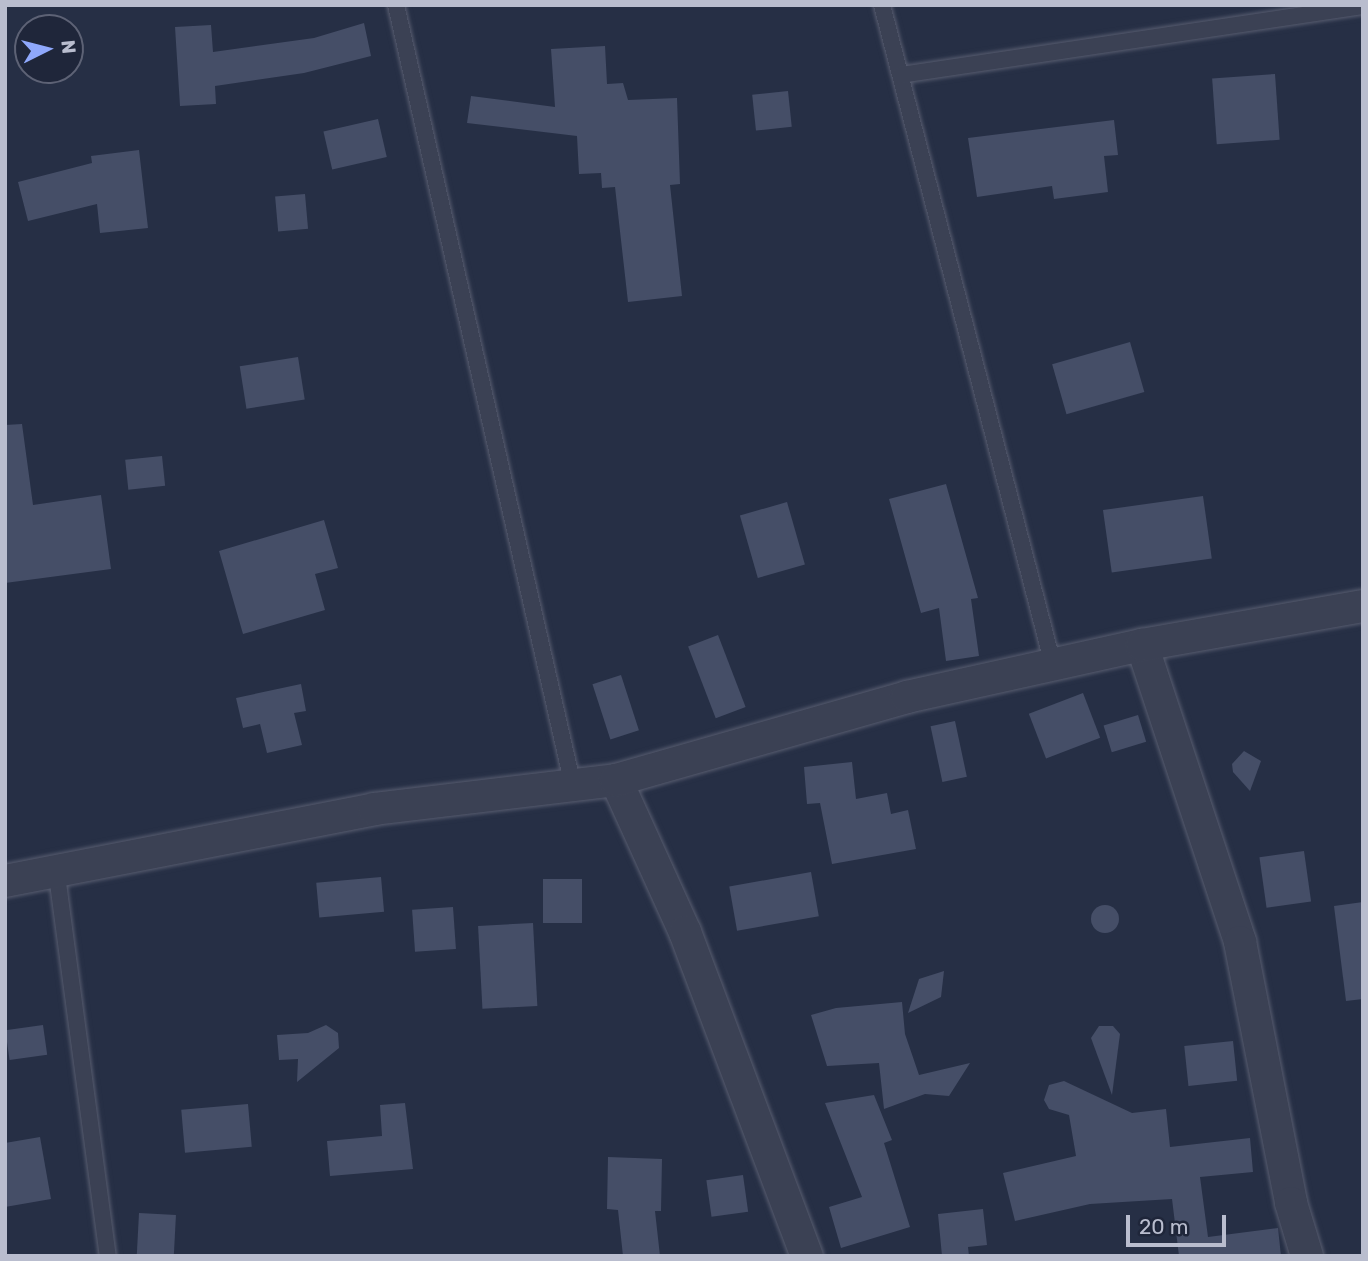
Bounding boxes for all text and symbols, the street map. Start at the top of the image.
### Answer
north arrow [14,14,84,84]
text: N [56,39,81,55]
scale bar [1130,1202,1230,1246]
text: 20 m [1139,1214,1188,1239]

